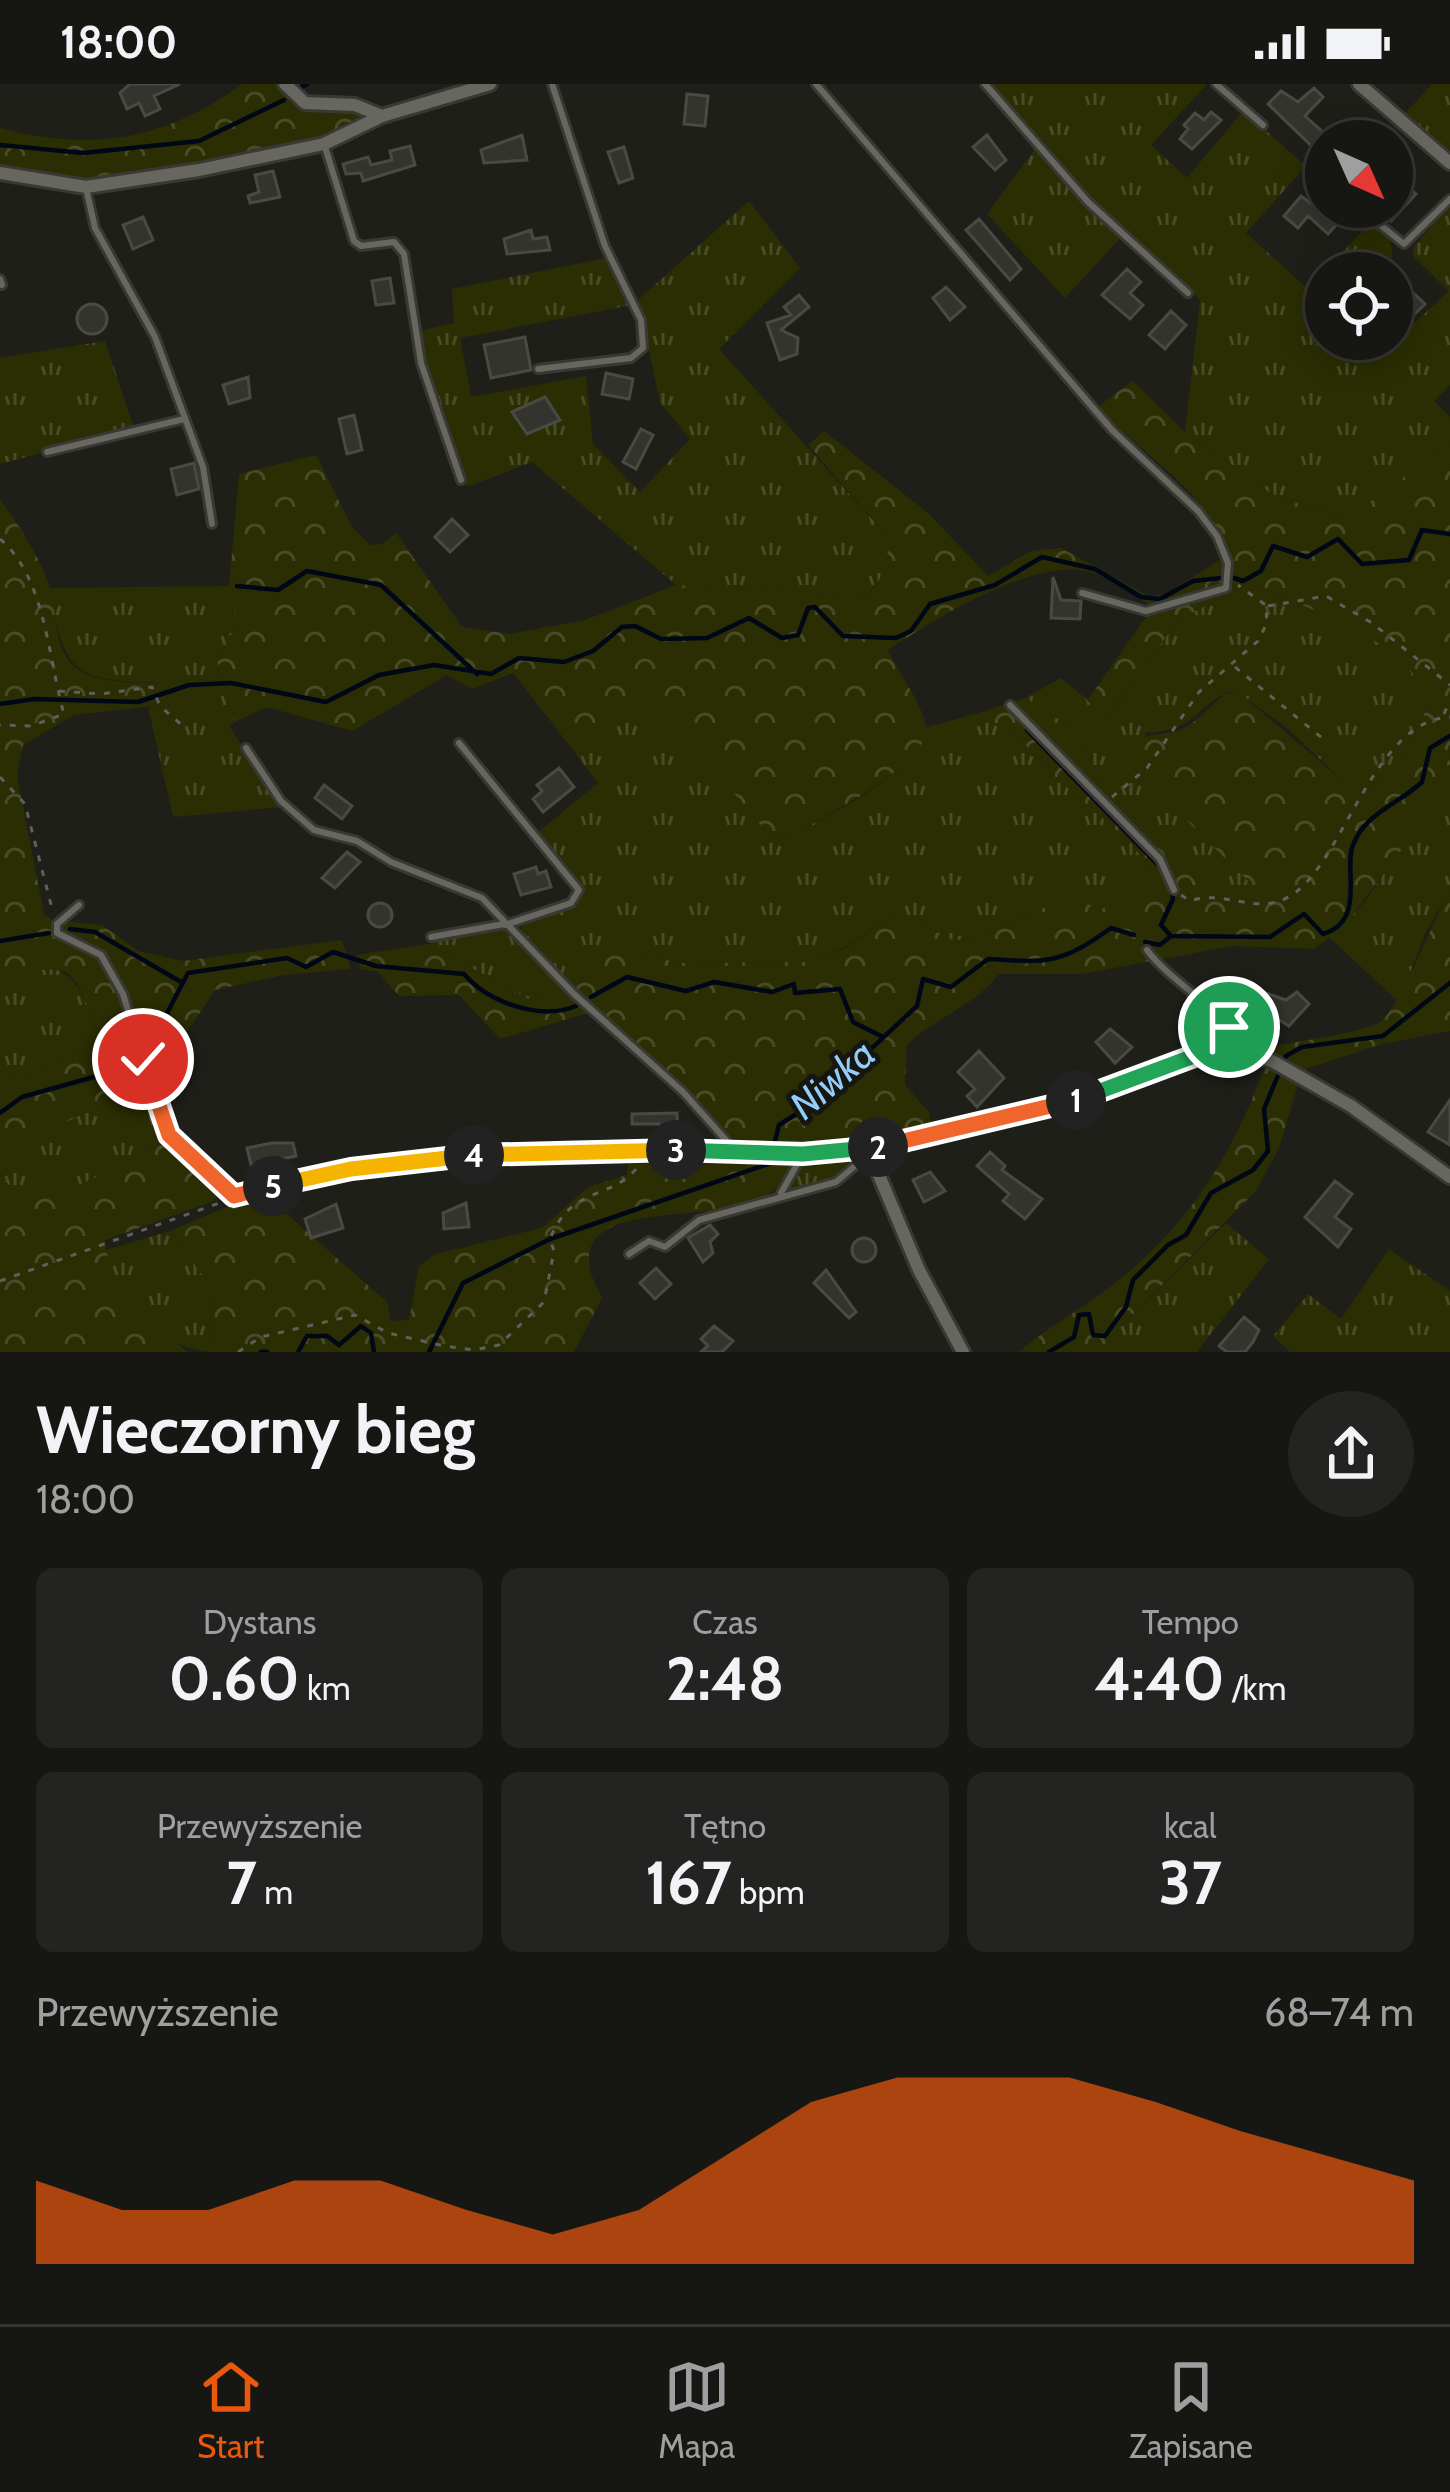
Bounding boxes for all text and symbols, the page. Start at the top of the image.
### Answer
text: 18:00 [60,15,177,69]
north arrow [1305,120,1413,228]
map controls [1305,120,1413,360]
button: locate [1305,252,1413,360]
pin [1178,976,1280,1078]
icon: arrive [1196,994,1262,1060]
pin [92,1008,194,1110]
icon: check [110,1026,176,1092]
water label: Niwka [780,1029,884,1129]
pin: 1 [1046,1070,1106,1130]
text: 1 [1070,1080,1082,1120]
pin: 2 [848,1117,908,1177]
pin: 3 [646,1120,706,1180]
pin: 4 [444,1125,504,1185]
text: 2 [869,1127,887,1167]
text: 3 [667,1130,685,1170]
text: 4 [464,1135,484,1175]
pin: 5 [243,1156,303,1216]
text: 5 [264,1166,282,1206]
text: Wieczorny bieg [36,1389,475,1470]
button: share [1288,1391,1414,1517]
text: 18:00 [36,1475,135,1523]
text: Dystans [203,1602,316,1642]
text: Czas [692,1602,758,1642]
text: Tempo [1142,1602,1239,1642]
text: 0.60 [169,1642,300,1715]
text: 2:48 [666,1642,784,1715]
text: 4:40 [1094,1642,1225,1715]
text: km [300,1668,351,1708]
text: /km [1225,1668,1286,1708]
text: Przewyższenie [157,1806,362,1846]
text: Tętno [684,1806,766,1846]
text: kcal [1164,1806,1217,1846]
text: 7 [226,1846,257,1919]
text: 167 [645,1846,732,1919]
text: 37 [1159,1846,1222,1919]
text: m [257,1872,293,1912]
text: bpm [732,1872,805,1912]
text: Przewyższenie [36,1988,279,2036]
text: 68–74 m [1264,1988,1414,2036]
tab: Start [197,2354,264,2466]
tab: Mapa [658,2354,735,2466]
tab: Zapisane [1129,2354,1253,2466]

